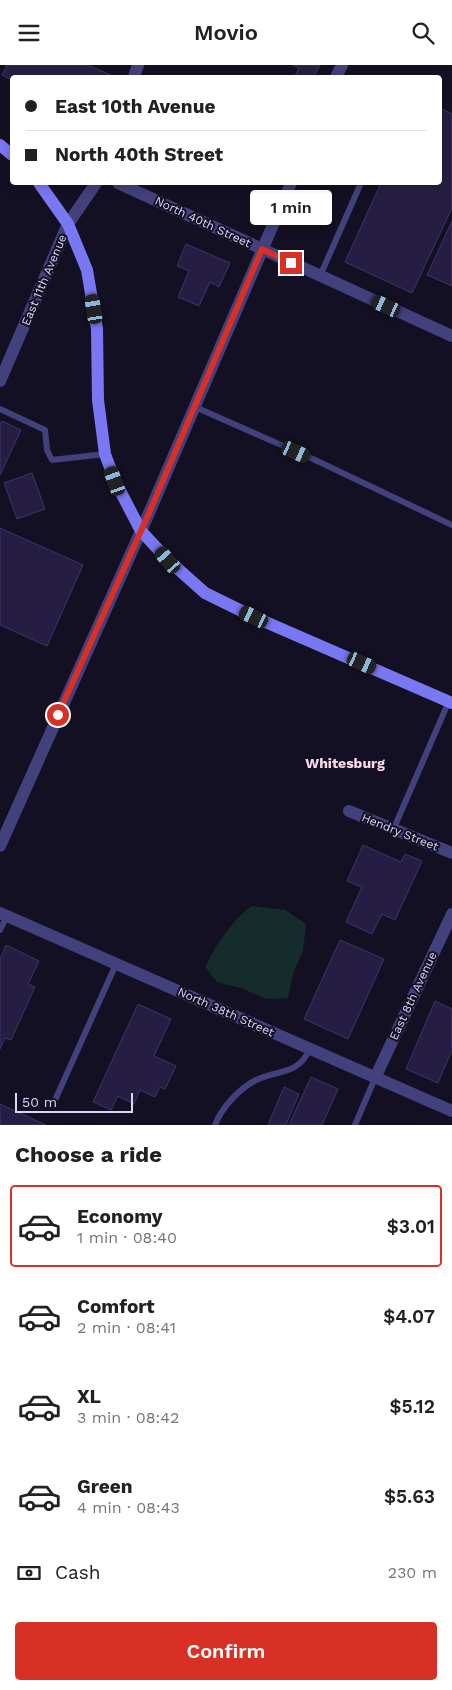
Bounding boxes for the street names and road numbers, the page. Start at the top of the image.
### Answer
street label: North 40th Street [153,194,253,250]
street label: East 11th Avenue [19,232,70,328]
street label: Hendry Street [360,810,440,854]
street label: East 8th Avenue [386,950,440,1042]
street label: North 38th Street [176,984,276,1040]

